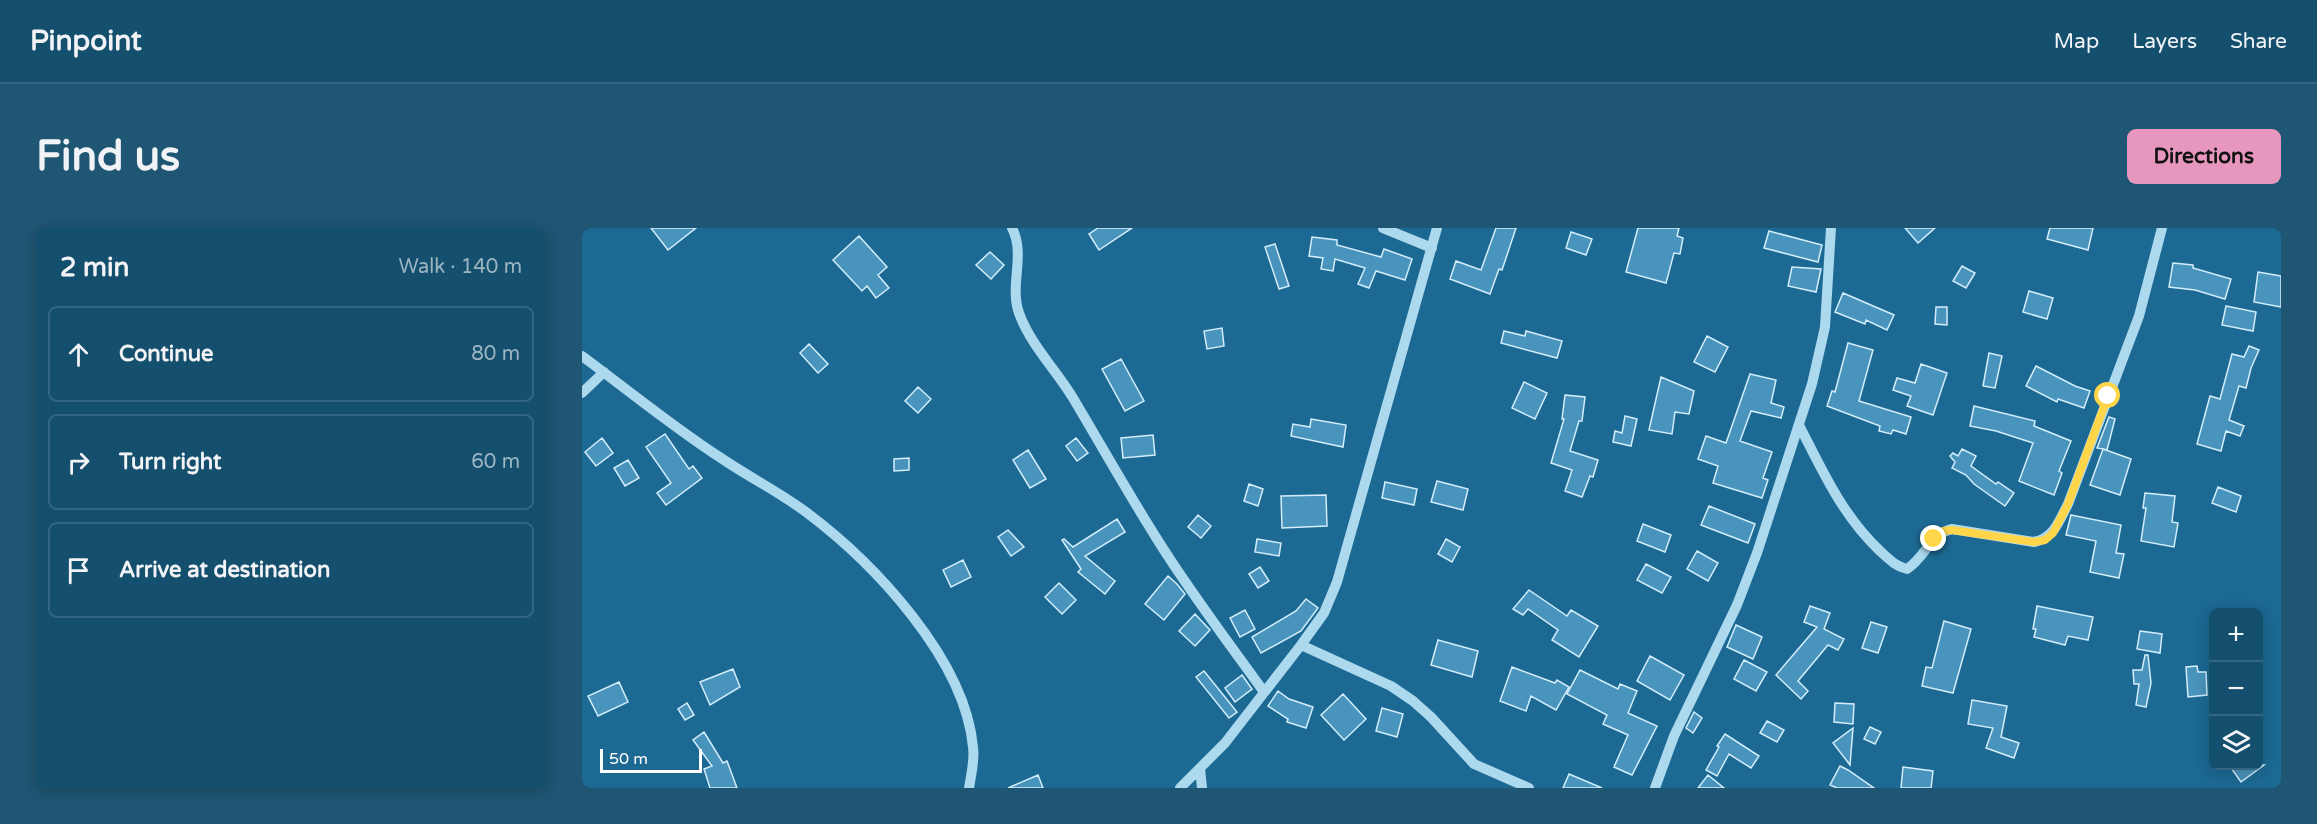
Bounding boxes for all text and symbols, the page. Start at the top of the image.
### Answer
text: Pinpoint [30,24,142,58]
text: Map [2054,29,2099,54]
text: Layers [2132,29,2197,54]
text: Share [2230,29,2287,54]
button: Directions [2127,129,2281,184]
text: Find us [36,131,180,182]
text: 2 min [60,252,129,283]
text: Walk · 140 m [399,255,522,279]
icon: ahead [62,338,95,371]
text: Continue [119,341,214,367]
text: 80 m [471,342,520,366]
route start [2094,382,2120,408]
icon: right [62,446,95,479]
text: Turn right [119,449,221,475]
text: 60 m [471,450,520,474]
route end [1920,525,1946,551]
icon: arrive [62,554,95,587]
text: Arrive at destination [119,557,330,583]
map controls [2209,608,2263,770]
button: + [2209,608,2263,662]
button: − [2209,662,2263,716]
button: layers [2209,716,2263,770]
scale bar [600,746,702,774]
text: 50 m [609,749,648,769]

